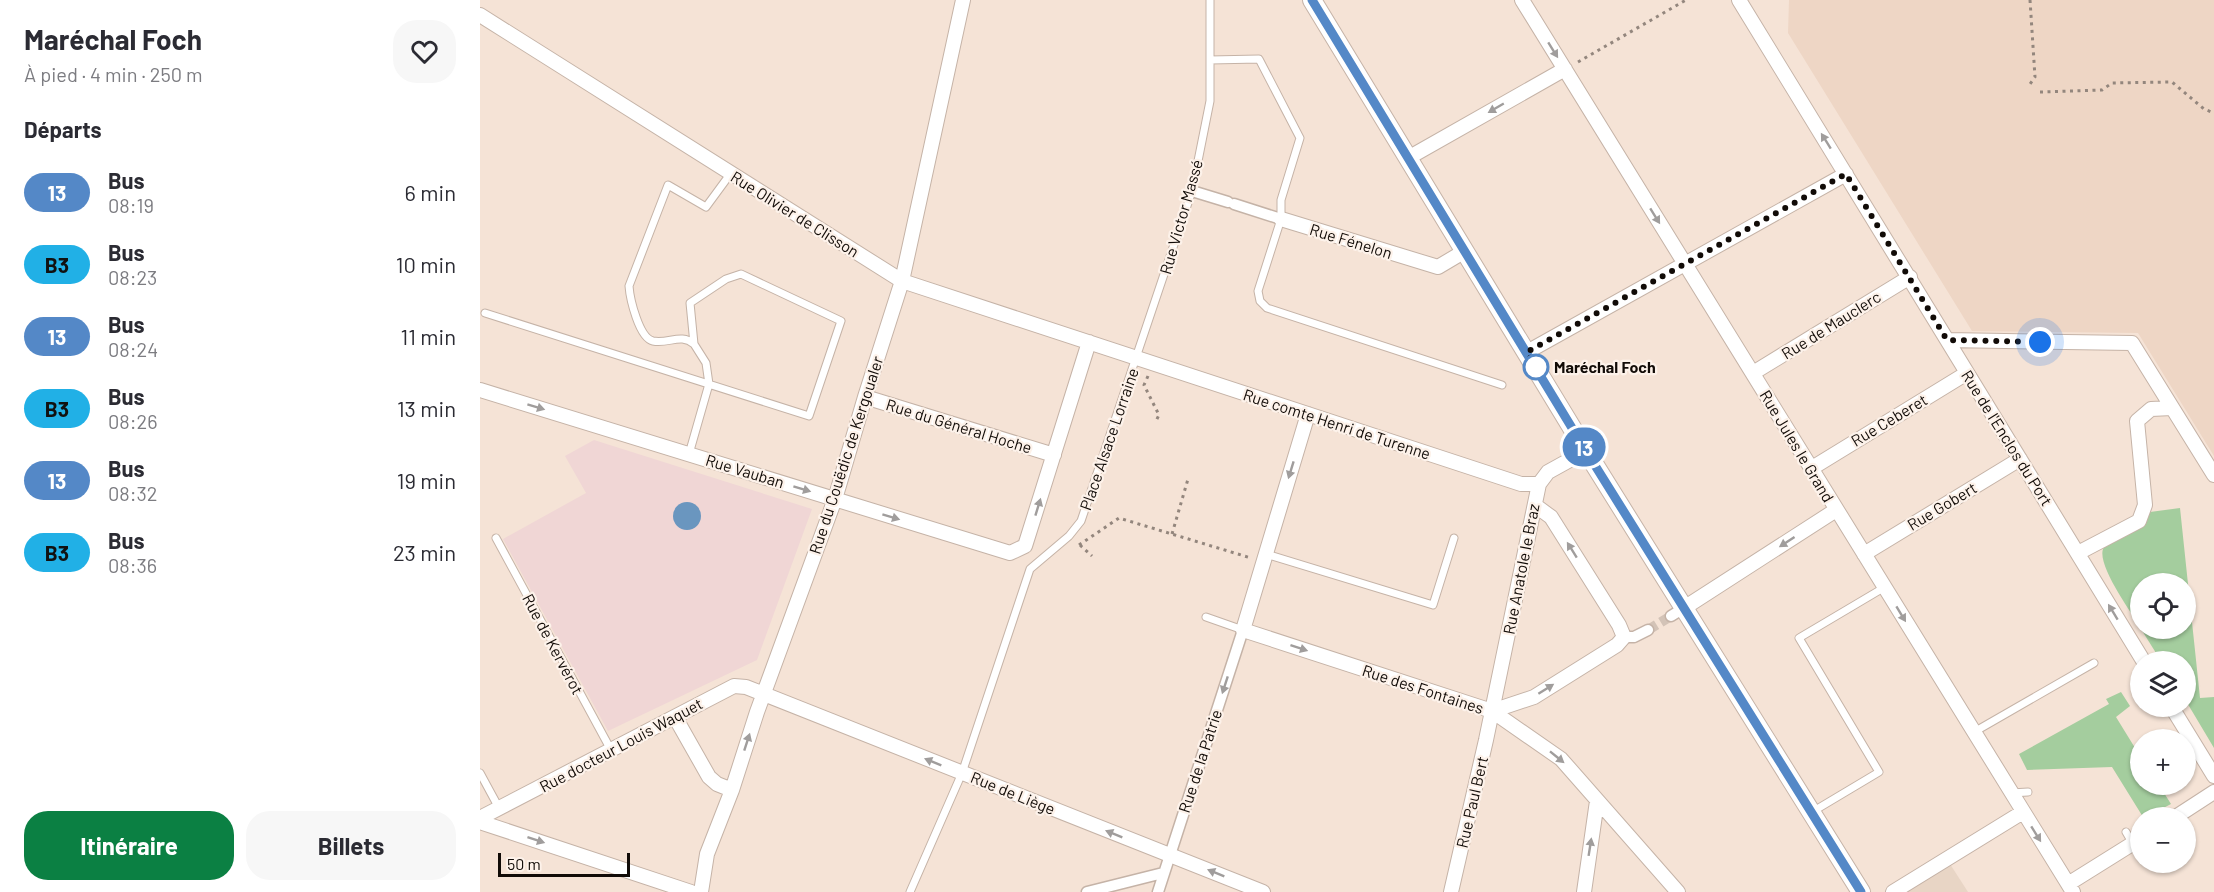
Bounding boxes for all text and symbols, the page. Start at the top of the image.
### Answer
button: heart [393,20,456,83]
text: Maréchal Foch [24,22,202,56]
one-way arrow [1548,42,1559,58]
text: À pied · 4 min · 250 m [24,62,203,86]
one-way arrow [1487,103,1504,113]
text: Départs [24,116,102,142]
one-way arrow [1820,132,1831,149]
street label: Rue Victor Massé [1155,157,1206,276]
street label: Rue Olivier de Clisson [728,166,863,261]
text: Bus [108,167,145,193]
text: 6 min [405,179,456,205]
text: 13 [48,180,66,205]
text: 08:19 [108,193,154,217]
one-way arrow [1650,208,1661,224]
street label: Rue Fénelon [1308,219,1395,262]
text: Bus [108,239,145,265]
text: 10 min [396,251,456,277]
text: B3 [45,252,69,277]
text: 08:23 [108,265,157,289]
street label: Rue de Mauclerc [1778,286,1884,363]
text: Bus [108,311,145,337]
text: 11 min [400,323,456,349]
text: 13 [48,324,66,349]
your location [2025,327,2055,357]
text: 08:24 [108,337,158,361]
street label: Rue du Couëdic de Kergoualer [805,353,887,556]
marker: Maréchal Foch [1523,354,1549,380]
place label: Maréchal Foch [1554,357,1656,376]
street label: Place Alsace Lorraine [1075,365,1142,513]
street label: Rue de l'Enclos du Port [1958,366,2057,509]
text: Bus [108,383,145,409]
street label: Rue comte Henri de Turenne [1241,384,1433,463]
street label: Rue Jules le Grand [1757,386,1838,505]
street label: Rue Ceberet [1847,389,1930,450]
street label: Rue du Général Hoche [884,394,1034,457]
text: 13 min [397,395,456,421]
text: B3 [45,396,69,421]
one-way arrow [527,403,545,412]
text: 08:26 [108,409,158,433]
line badge: 13 [1557,428,1611,466]
text: 13 [1575,435,1593,460]
street label: Rue Vauban [704,450,787,491]
text: Bus [108,455,145,481]
one-way arrow [1286,461,1295,479]
text: 19 min [397,467,456,493]
text: 13 [48,468,66,493]
street label: Rue Gobert [1904,477,1980,534]
text: 08:32 [108,481,158,505]
one-way arrow [794,485,812,494]
one-way arrow [1034,497,1043,515]
street label: Rue Anatole le Braz [1499,502,1543,636]
one-way arrow [882,512,900,522]
text: Bus [108,527,145,553]
one-way arrow [1778,536,1795,547]
text: 23 min [393,539,456,565]
text: B3 [45,540,69,565]
one-way arrow [1567,542,1578,558]
text: 08:36 [108,553,157,577]
map controls [2130,573,2196,873]
button: locate [2130,573,2196,639]
street label: Rue de Kervérot [519,590,588,697]
one-way arrow [2108,604,2119,620]
one-way arrow [1896,606,1907,622]
one-way arrow [1290,644,1308,653]
button: layers [2130,651,2196,717]
street label: Rue des Fontaines [1360,660,1486,717]
one-way arrow [1220,676,1229,694]
one-way arrow [1538,683,1554,694]
street label: Rue docteur Louis Waquet [536,693,706,796]
street label: Rue de la Patrie [1174,707,1225,815]
button: + [2130,729,2196,795]
one-way arrow [743,733,753,751]
one-way arrow [1549,751,1565,764]
street label: Rue Paul Bert [1452,754,1491,850]
one-way arrow [924,756,942,766]
street label: Rue de Liège [968,767,1058,818]
button: − [2130,807,2196,873]
button: Itinéraire [24,811,234,880]
button: Billets [246,811,456,880]
one-way arrow [2031,825,2042,842]
one-way arrow [1105,828,1123,838]
one-way arrow [527,836,545,845]
one-way arrow [1586,837,1595,856]
scale bar [498,850,630,878]
text: 50 m [507,854,541,873]
one-way arrow [1206,868,1224,878]

